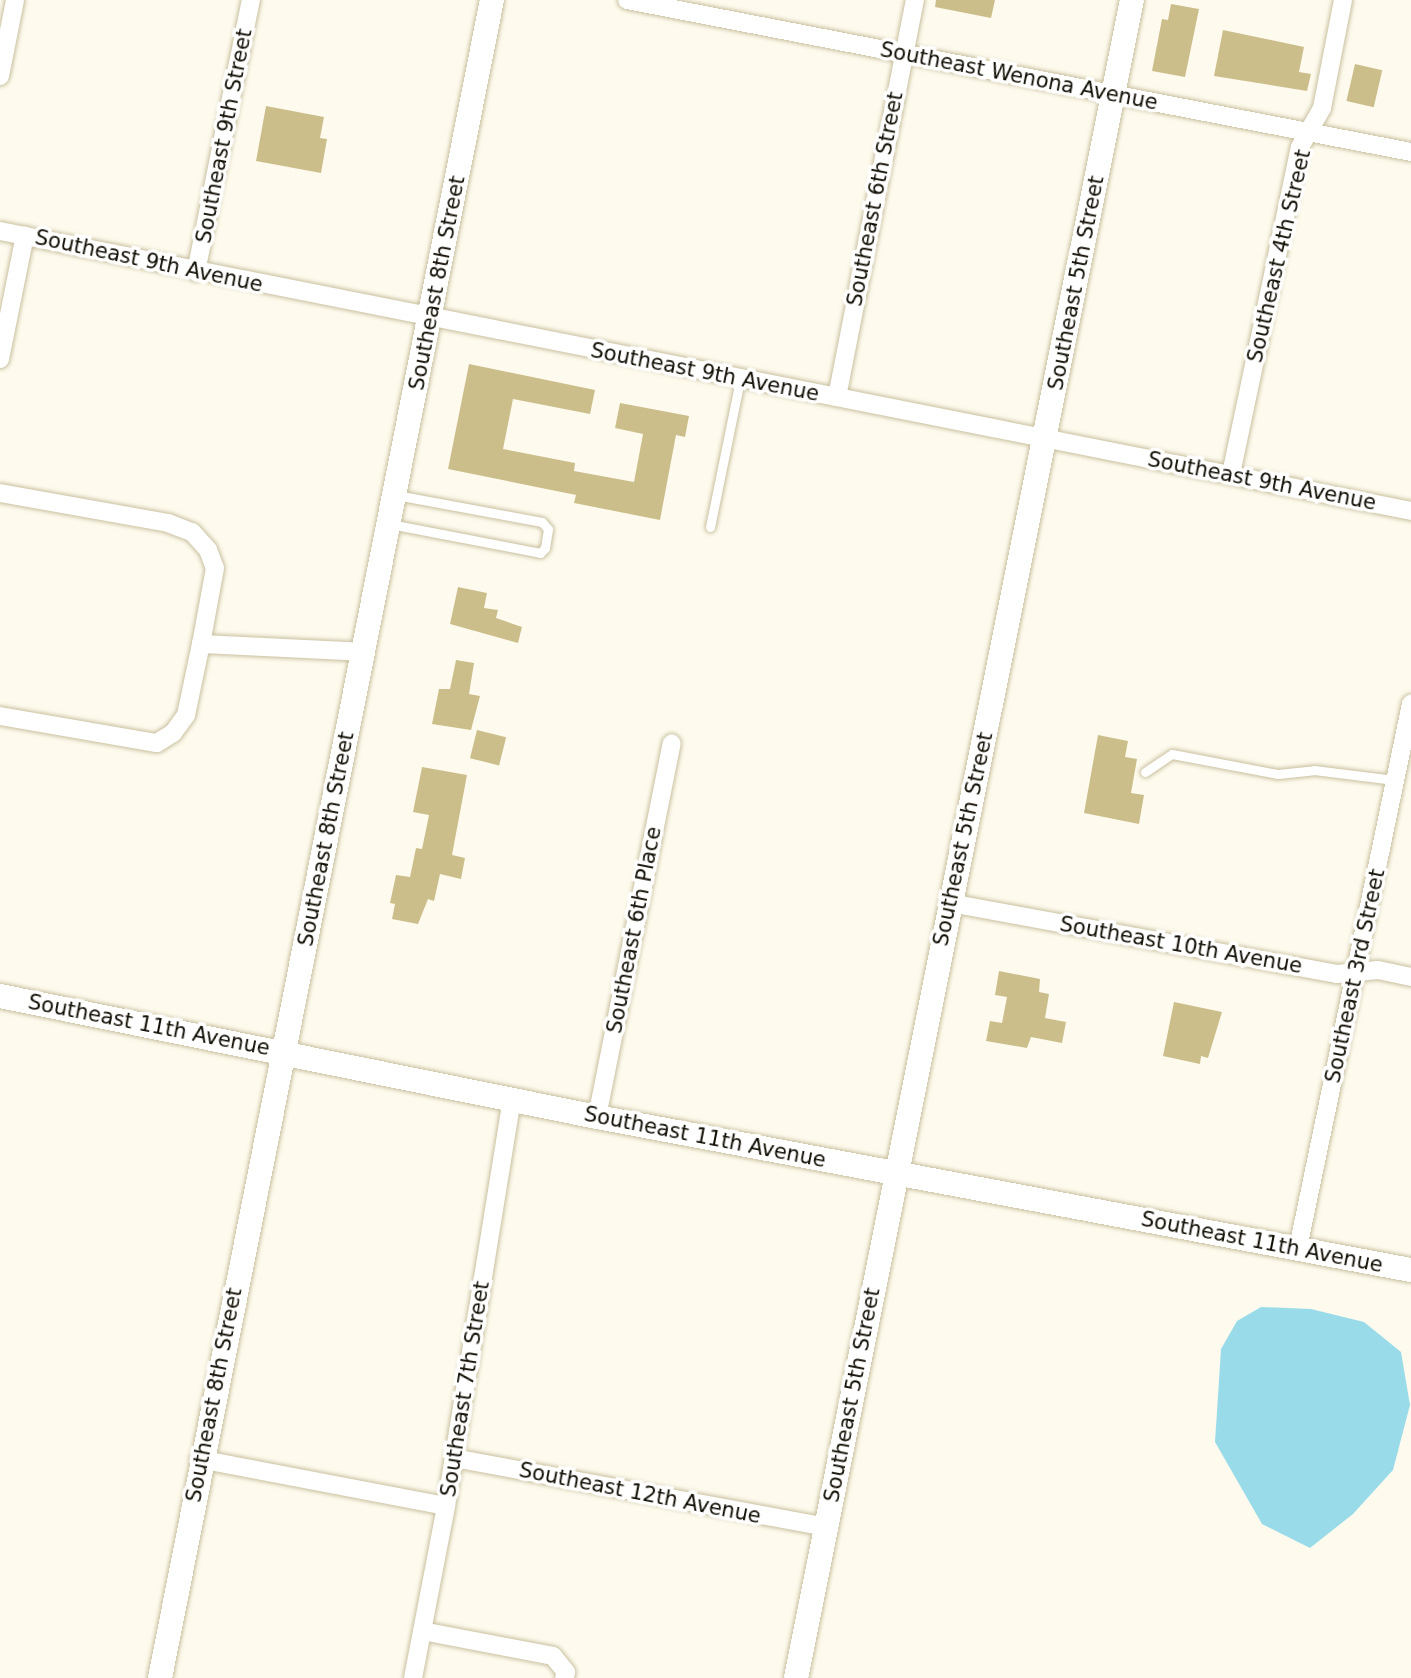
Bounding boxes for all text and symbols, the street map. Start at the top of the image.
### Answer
street label: Southeast 9th Street [191,27,257,245]
street label: Southeast Wenona Avenue [878,37,1160,115]
street label: Southeast 6th Street [842,90,908,308]
street label: Southeast 4th Street [1242,147,1316,365]
street label: Southeast 8th Street [404,174,470,392]
street label: Southeast 5th Street [1043,174,1109,392]
street label: Southeast 9th Avenue [33,225,265,297]
street label: Southeast 9th Avenue [589,337,821,407]
street label: Southeast 9th Avenue [1146,446,1378,516]
street label: Southeast 8th Street [293,730,359,948]
street label: Southeast 5th Street [928,730,998,948]
street label: Southeast 6th Place [602,824,666,1036]
street label: Southeast 3rd Street [1320,867,1390,1085]
street label: Southeast 10th Avenue [1058,911,1304,979]
street label: Southeast 11th Avenue [26,989,272,1061]
street label: Southeast 11th Avenue [582,1101,828,1173]
street label: Southeast 11th Avenue [1139,1206,1385,1278]
street label: Southeast 7th Street [435,1279,495,1499]
street label: Southeast 8th Street [181,1286,247,1504]
street label: Southeast 5th Street [819,1286,885,1504]
street label: Southeast 12th Avenue [517,1457,763,1529]

